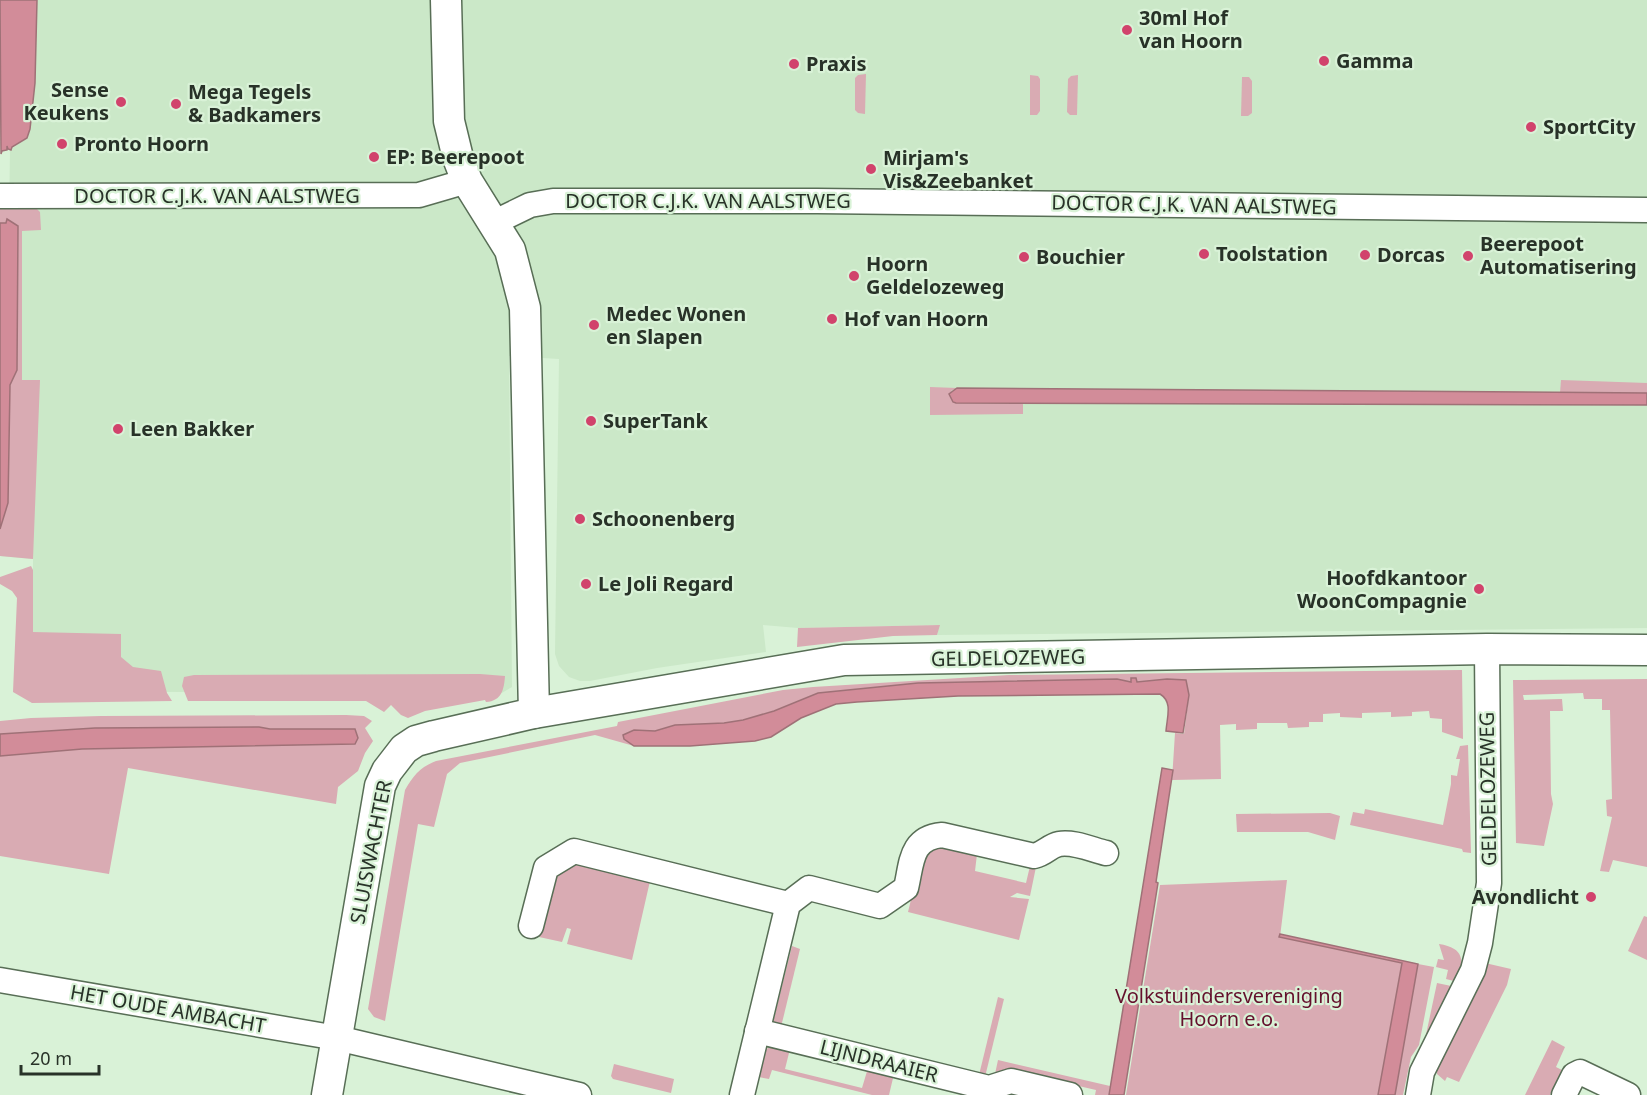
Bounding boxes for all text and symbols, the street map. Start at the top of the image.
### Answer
place label: 30ml Hof van Hoorn [1139,4,1243,54]
marker: 30ml Hof van Hoorn [1120,23,1134,37]
place label: Gamma [1336,47,1413,74]
place label: Praxis [806,50,867,77]
marker: Gamma [1317,54,1331,68]
marker: Praxis [787,57,801,71]
place label: Sense Keukens [23,76,109,126]
place label: Mega Tegels & Badkamers [188,78,321,128]
marker: Sense Keukens [114,95,128,109]
marker: Mega Tegels & Badkamers [169,97,183,111]
place label: SportCity [1543,113,1636,140]
marker: SportCity [1524,120,1538,134]
place label: Pronto Hoorn [74,130,209,157]
marker: Pronto Hoorn [55,137,69,151]
place label: EP: Beerepoot [386,143,525,170]
place label: Mirjam's Vis&Zeebanket [883,144,1033,194]
marker: EP: Beerepoot [367,150,381,164]
marker: Mirjam's Vis&Zeebanket [864,162,878,176]
street label: DOCTOR C.J.K. VAN AALSTWEG [74,182,360,209]
street label: DOCTOR C.J.K. VAN AALSTWEG [565,187,851,214]
street label: DOCTOR C.J.K. VAN AALSTWEG [1051,189,1337,220]
place label: Beerepoot Automatisering [1480,230,1637,280]
place label: Toolstation [1216,240,1328,267]
place label: Dorcas [1377,241,1445,268]
place label: Bouchier [1036,243,1125,270]
marker: Toolstation [1197,247,1211,261]
marker: Dorcas [1358,248,1372,262]
marker: Beerepoot Automatisering [1461,249,1475,263]
place label: Hoorn Geldelozeweg [866,250,1004,300]
marker: Bouchier [1017,250,1031,264]
marker: Hoorn Geldelozeweg [847,269,861,283]
place label: Medec Wonen en Slapen [606,300,746,350]
place label: Hof van Hoorn [844,305,989,332]
marker: Hof van Hoorn [825,312,839,326]
marker: Medec Wonen en Slapen [587,318,601,332]
place label: SuperTank [603,407,708,434]
marker: SuperTank [584,414,598,428]
place label: Leen Bakker [130,415,254,442]
marker: Leen Bakker [111,422,125,436]
place label: Schoonenberg [592,505,735,532]
marker: Schoonenberg [573,512,587,526]
place label: Hoofdkantoor WoonCompagnie [1297,564,1467,614]
place label: Le Joli Regard [598,570,733,597]
marker: Le Joli Regard [579,577,593,591]
marker: Hoofdkantoor WoonCompagnie [1472,582,1486,596]
street label: GELDELOZEWEG [931,643,1085,672]
street label: GELDELOZEWEG [1473,712,1502,866]
street label: SLUISWACHTER [343,777,398,926]
place label: Avondlicht [1472,883,1579,910]
marker: Avondlicht [1584,890,1598,904]
street label: HET OUDE AMBACHT [68,978,268,1039]
park label: Volkstuindersvereniging Hoorn e.o. [1115,982,1343,1032]
street label: LIJNDRAAIER [817,1033,942,1088]
scale bar [21,1038,99,1076]
text: 20 m [30,1046,72,1070]

